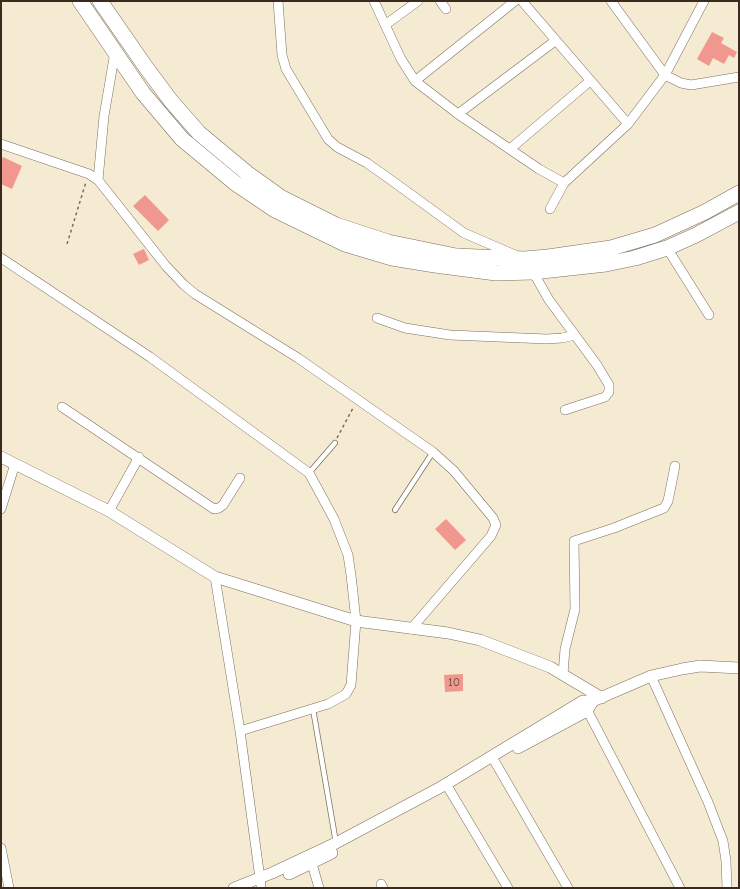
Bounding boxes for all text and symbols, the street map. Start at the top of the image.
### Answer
house number: 10 [448,676,460,690]

